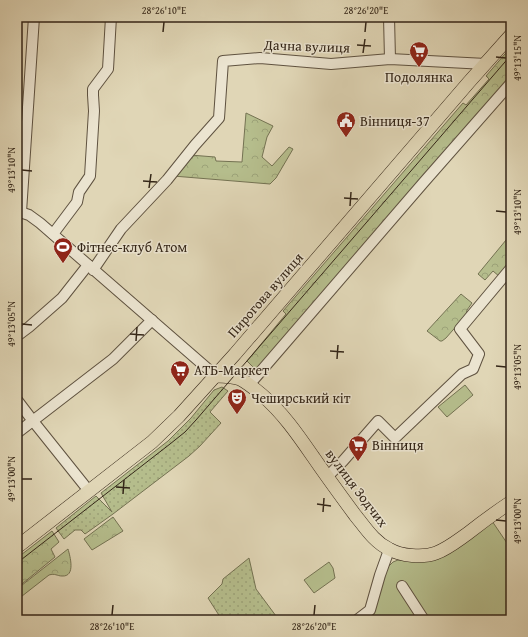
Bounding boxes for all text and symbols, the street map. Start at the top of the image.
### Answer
text: 28°26'10"E [142,3,186,18]
text: 28°26'20"E [344,3,388,18]
street label: Дачна вулиця [263,34,350,57]
text: 49°13'15"N [510,35,525,81]
supermarket icon: Подолянка [408,40,430,68]
place label: Подолянка [385,67,453,87]
public building icon: Вінниця-37 [335,110,357,138]
place label: Вінниця-37 [360,111,430,131]
text: 49°13'10"N [4,147,19,193]
text: 49°13'10"N [510,189,525,235]
sports icon: Фітнес-клуб Атом [52,236,74,264]
place label: Фітнес-клуб Атом [77,237,187,257]
street label: Пирогова вулиця [222,248,308,342]
text: 49°13'05"N [4,301,19,347]
text: 49°13'05"N [510,344,525,390]
supermarket icon: АТБ-Маркет [169,359,191,387]
place label: АТБ-Маркет [194,360,269,380]
theatre icon: Чеширський кіт [226,387,248,415]
place label: Чеширський кіт [251,388,351,408]
supermarket icon: Вінниця [347,434,369,462]
place label: Вінниця [372,435,424,455]
street label: вулиця Зодчих [321,445,394,532]
text: 49°13'00"N [4,456,19,502]
text: 49°13'00"N [510,498,525,544]
text: 28°26'10"E [90,619,134,634]
text: 28°26'20"E [292,619,336,634]

